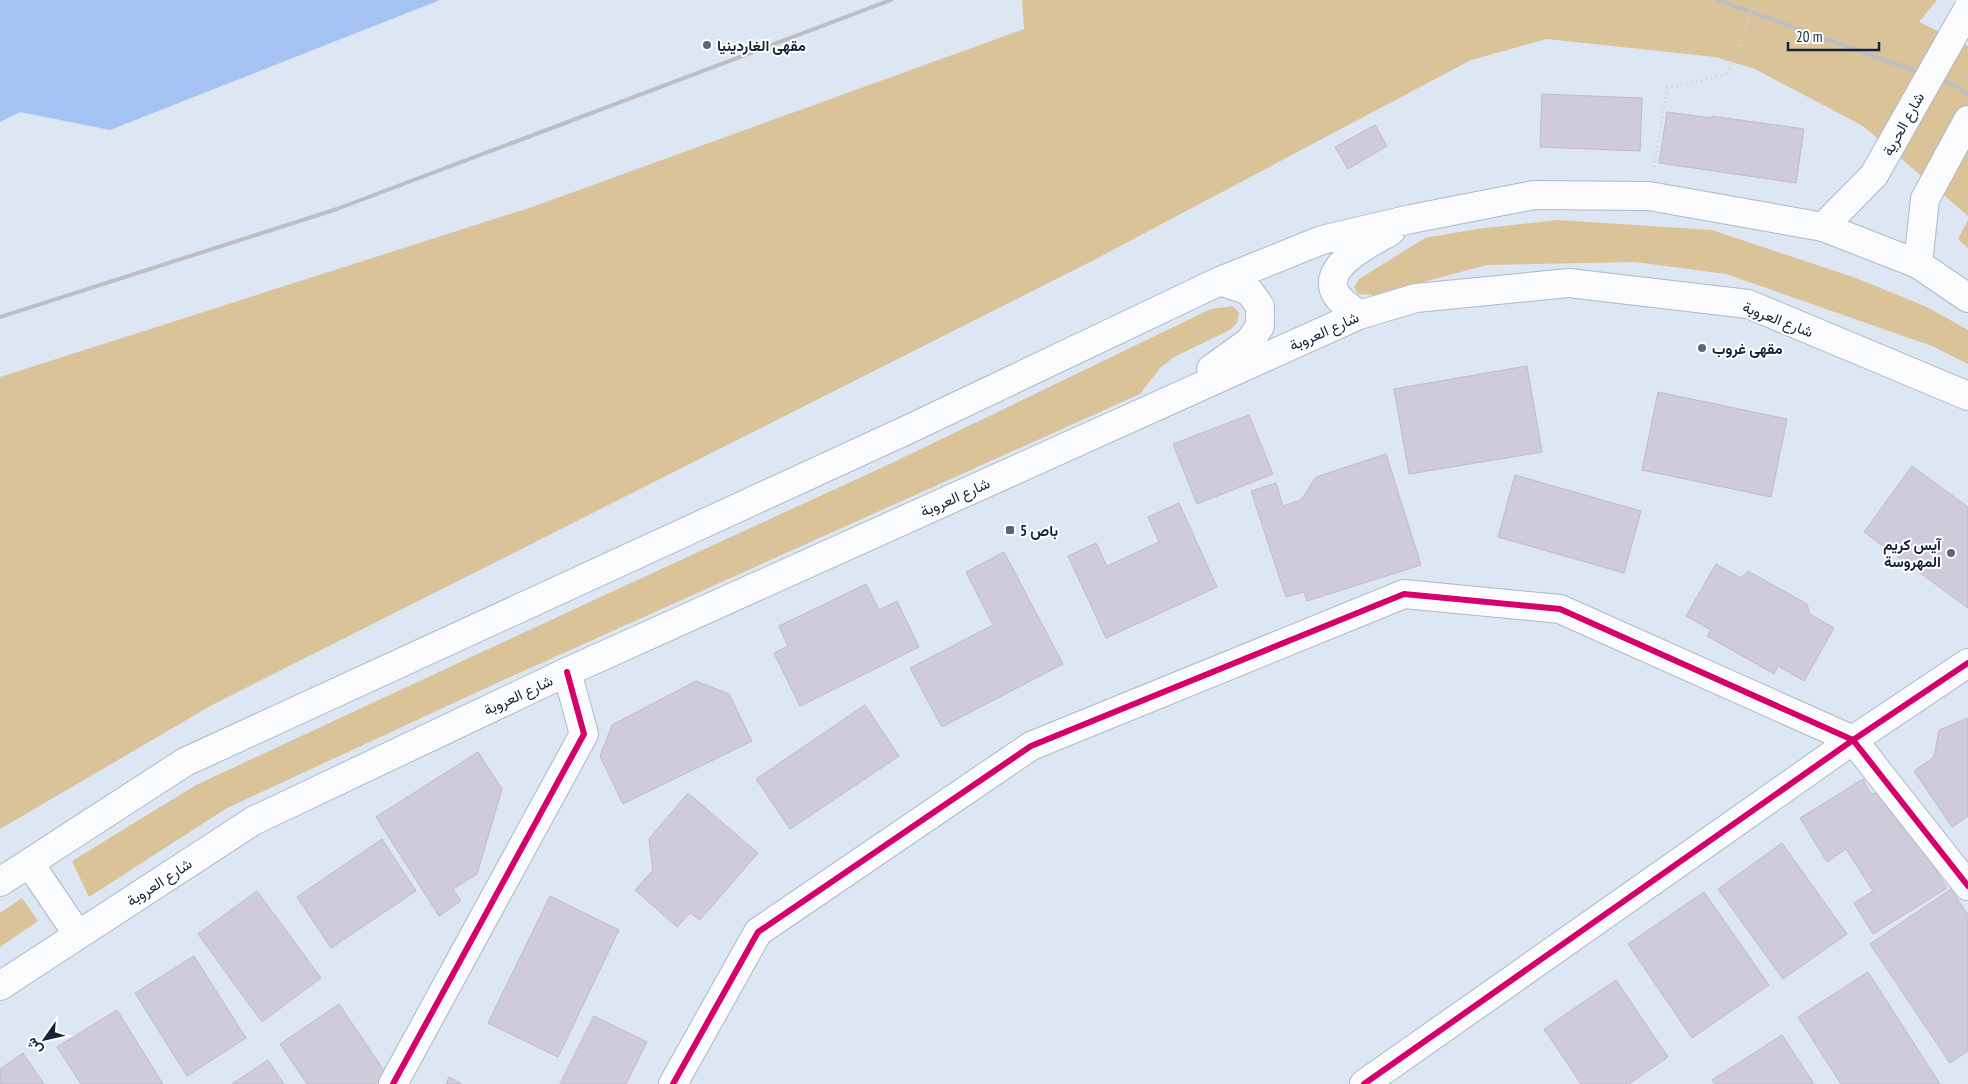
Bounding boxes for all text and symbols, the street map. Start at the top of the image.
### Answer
scale bar [1788,20,1879,52]
text: 20 m [1796,27,1822,46]
place label: مقهى الغاردينيا [717,36,806,55]
marker: مقهى الغاردينيا [701,39,713,51]
street label: شارع الحرية [1878,89,1930,160]
street label: شارع العروبة [1739,297,1816,343]
street label: شارع العروبة [1286,307,1363,357]
place label: مقهى غروب [1712,339,1783,358]
marker: مقهى غروب [1696,342,1708,354]
street label: شارع العروبة [917,473,994,523]
place label: باص 5 [1020,521,1058,540]
marker: باص 5 [1004,524,1016,536]
place label: آيس كريم المهروسة [1883,535,1942,571]
marker: آيس كريم المهروسة [1945,547,1957,559]
street label: شارع العروبة [480,671,557,721]
street label: شارع العروبة [123,854,197,912]
north arrow [20,1014,70,1064]
text: ش [22,1034,46,1058]

